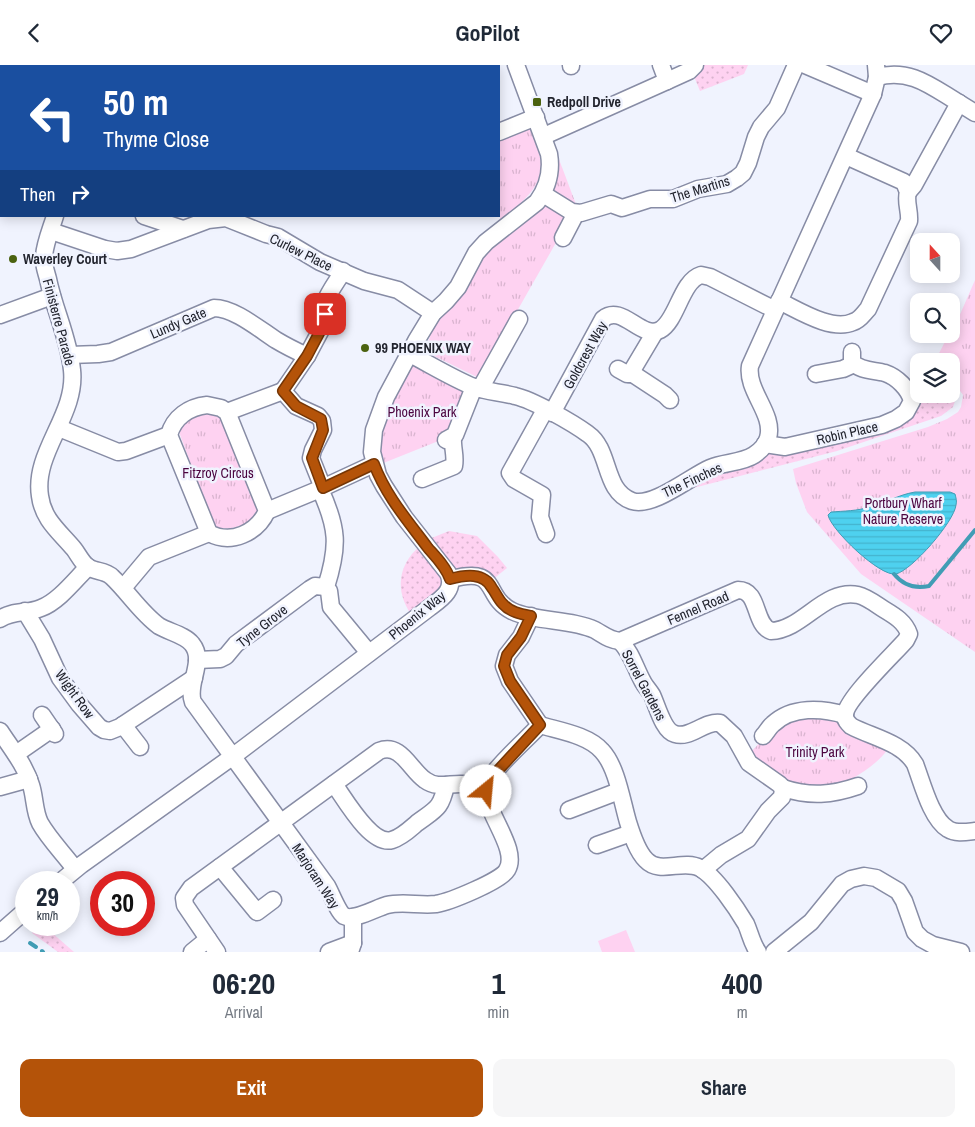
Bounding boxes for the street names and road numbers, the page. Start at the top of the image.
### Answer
street label: The Martins [668,171,732,207]
street label: Curlew Place [267,229,335,275]
street label: Finisterre Parade [39,277,79,367]
street label: Lundy Gate [147,303,209,343]
street label: Goldcrest Way [559,318,611,392]
street label: Robin Place [815,417,879,449]
street label: The Finches [659,458,725,502]
street label: Phoenix Way [385,586,449,643]
street label: Fennel Road [664,587,732,629]
street label: Tyne Grove [233,601,291,651]
street label: Sorrel Gardens [618,646,670,724]
street label: Wight Row [51,666,99,723]
street label: Marjoram Way [288,840,344,912]

